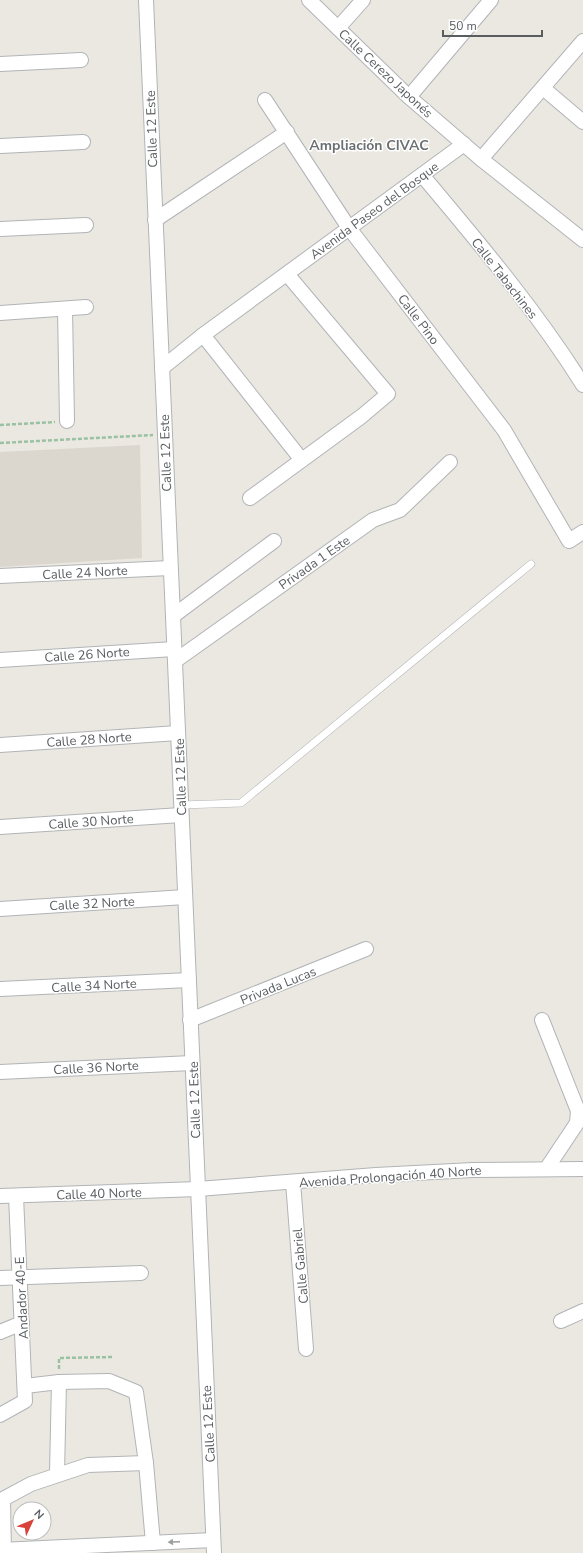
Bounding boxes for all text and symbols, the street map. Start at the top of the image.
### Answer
scale bar [443,12,542,38]
text: 50 m [449,18,477,34]
street label: Calle Cerezo Japonés [334,25,436,122]
street label: Calle 12 Este [142,90,162,168]
district label: Ampliación CIVAC [309,136,429,155]
street label: Avenida Paseo del Bosque [307,158,443,264]
street label: Calle Tabachines [467,234,542,323]
street label: Calle Pino [393,291,443,349]
street label: Calle 12 Este [156,414,176,492]
street label: Privada 1 Este [275,532,354,594]
street label: Calle 24 Norte [42,562,128,584]
street label: Calle 26 Norte [44,643,130,667]
street label: Calle 28 Norte [46,728,132,752]
street label: Calle 12 Este [171,738,191,816]
street label: Calle 30 Norte [48,810,134,834]
street label: Calle 32 Norte [49,893,135,915]
street label: Privada Lucas [238,963,319,1009]
street label: Calle 34 Norte [51,975,137,997]
street label: Calle 36 Norte [53,1057,139,1079]
street label: Calle 12 Este [185,1061,205,1139]
street label: Avenida Prolongación 40 Norte [298,1162,482,1192]
street label: Calle 40 Norte [56,1184,142,1204]
street label: Calle Gabriel [289,1227,313,1304]
street label: Andador 40-E [11,1256,33,1340]
street label: Calle 12 Este [198,1385,220,1463]
north arrow [12,1501,52,1541]
text: N [31,1506,47,1523]
one-way arrow [168,1538,180,1545]

